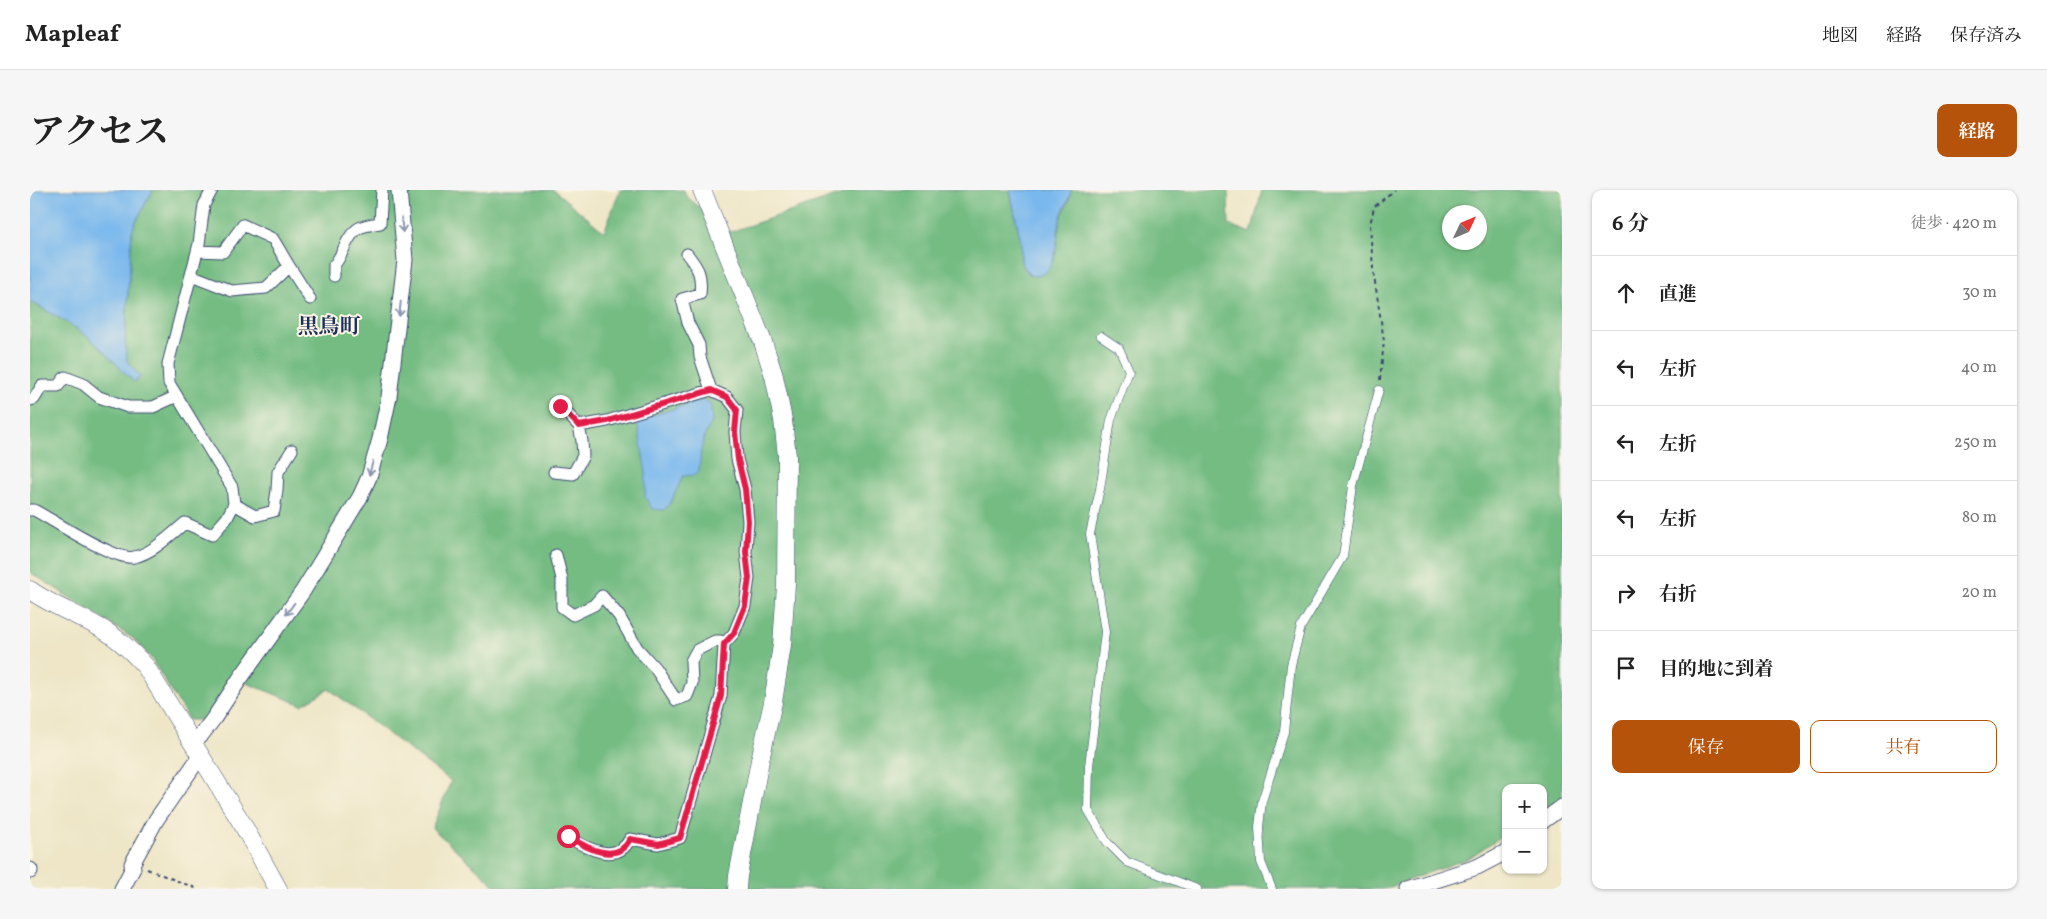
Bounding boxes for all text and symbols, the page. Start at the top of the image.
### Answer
text: Mapleaf [25,18,119,52]
text: 地図 [1822,24,1858,49]
text: 経路 [1886,24,1922,49]
text: 保存済み [1950,24,2022,49]
button: 経路 [1937,104,2017,157]
text: アクセス [30,110,169,158]
north arrow [1442,205,1487,250]
text: 6 分 [1612,210,1649,239]
text: 徒歩 · 420 m [1911,213,1997,235]
one-way arrow [397,217,407,233]
icon: ahead [1612,279,1640,307]
text: 直進 [1659,282,1697,308]
text: 30 m [1962,282,1997,304]
one-way arrow [395,300,405,316]
district label: 黒鳥町 [298,313,361,342]
icon: left [1612,354,1640,382]
text: 左折 [1659,357,1697,383]
text: 40 m [1961,357,1997,379]
route end [549,395,572,418]
icon: left [1612,429,1640,457]
text: 左折 [1659,432,1697,458]
text: 250 m [1954,432,1997,454]
one-way arrow [366,460,376,476]
icon: left [1612,504,1640,532]
text: 左折 [1659,507,1697,533]
text: 80 m [1962,507,1997,529]
icon: right [1612,579,1640,607]
text: 右折 [1659,582,1697,608]
text: 20 m [1962,582,1997,604]
one-way arrow [285,602,295,616]
icon: arrive [1612,654,1640,682]
text: 目的地に到着 [1659,657,1773,683]
button: 保存 [1612,720,1800,773]
button: 共有 [1810,720,1997,773]
map controls [1502,784,1547,874]
button: + [1502,784,1547,829]
route start [557,825,580,848]
button: − [1502,829,1547,874]

